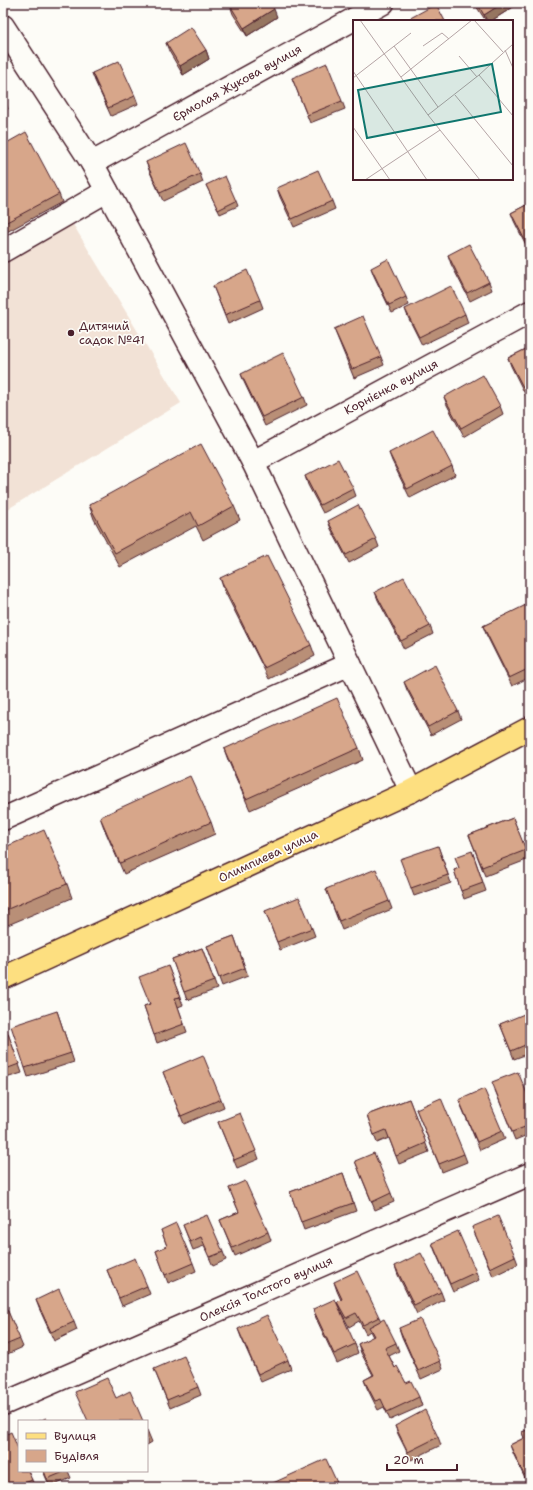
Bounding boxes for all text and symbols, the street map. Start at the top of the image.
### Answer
inset map [353,20,513,180]
street label: Єрмолая Жукова вулиця [170,41,304,125]
place label: Дитячий садок №41 [79,318,145,348]
marker: Дитячий садок №41 [66,328,76,338]
street label: Корнієнка вулиця [341,356,441,418]
street label: Олимпиева улица [216,826,321,886]
street label: Олексія Толстого вулиця [197,1252,335,1326]
legend [18,1420,148,1472]
text: Вулиця [54,1428,96,1444]
scale bar [387,1446,457,1472]
text: Будівля [54,1448,99,1464]
text: 20 m [393,1452,424,1468]

